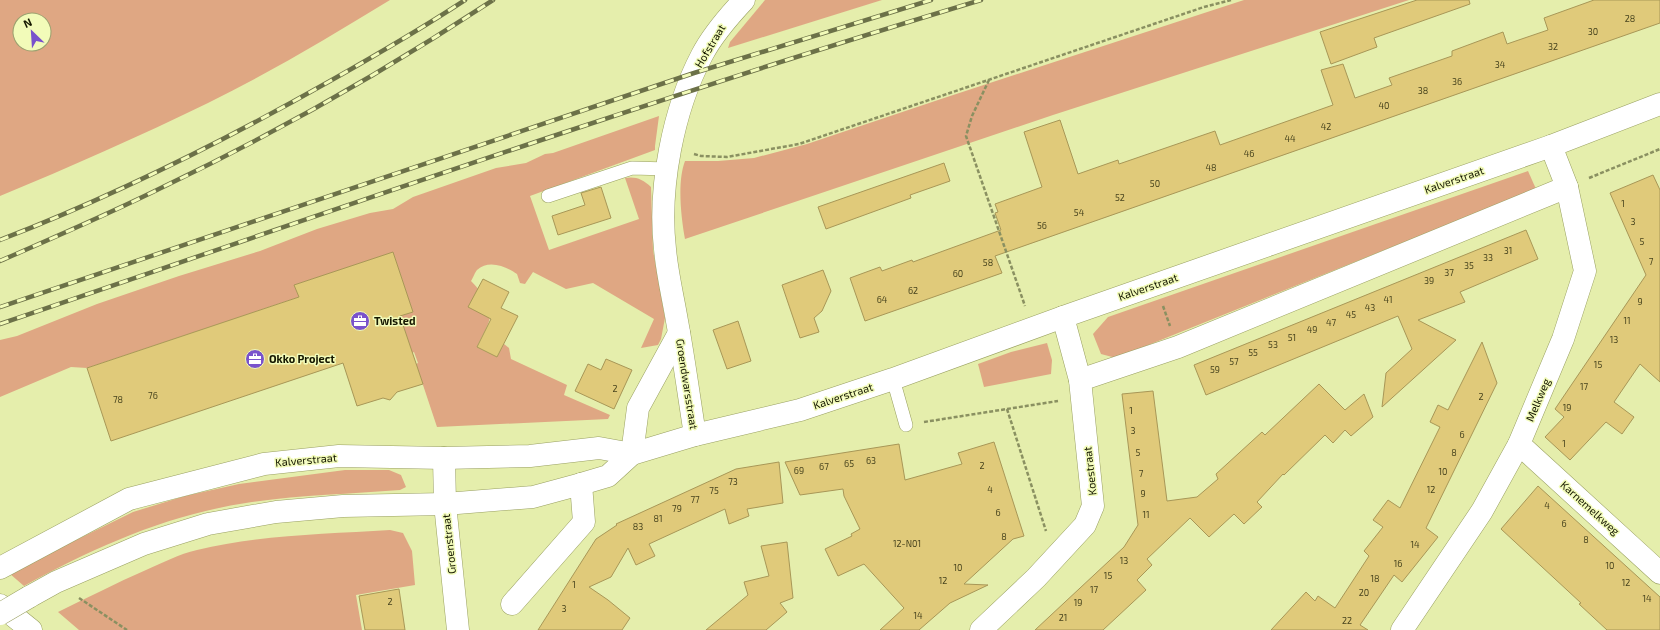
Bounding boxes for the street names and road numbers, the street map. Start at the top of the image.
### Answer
street label: Hofstraat [692,22,728,70]
street label: Kalverstraat [1422,163,1485,196]
street label: Kalverstraat [1116,270,1179,303]
street label: Groendwarsstraat [674,338,701,430]
street label: Melkweg [1523,376,1552,423]
street label: Kalverstraat [811,380,874,411]
street label: Koestraat [1080,446,1099,496]
street label: Kalverstraat [274,450,337,469]
street label: Karnemelkweg [1558,478,1622,537]
street label: Groenstraat [439,513,458,575]

